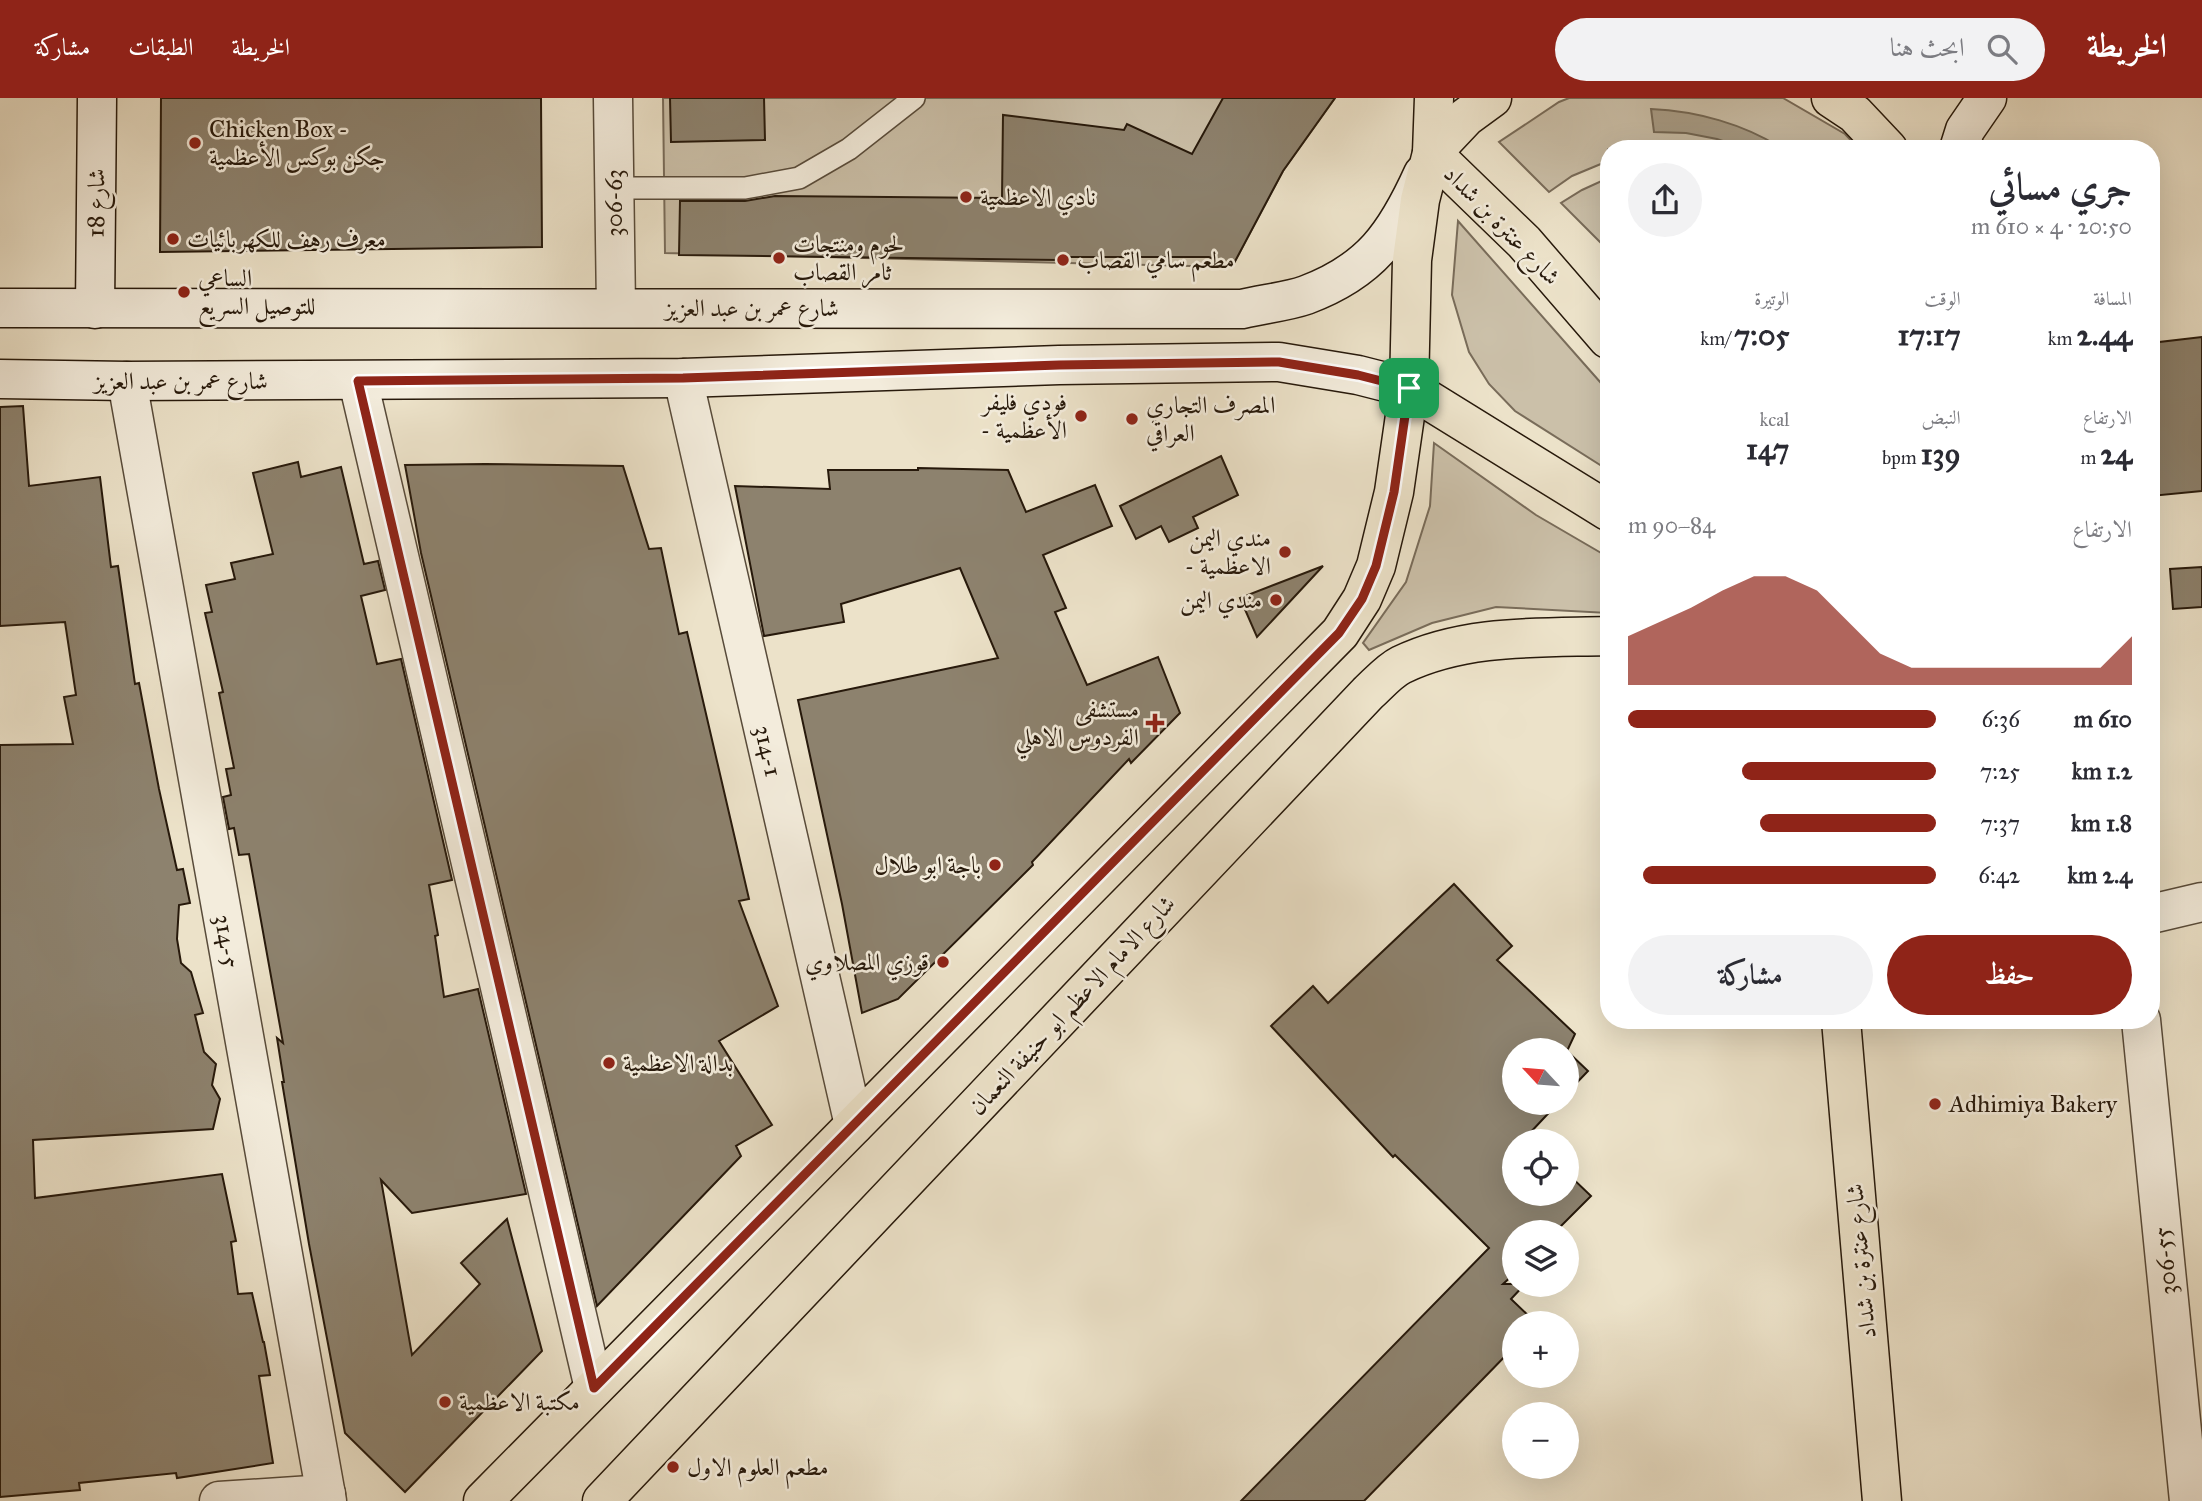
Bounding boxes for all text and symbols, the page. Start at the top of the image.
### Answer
search box [1555,18,2045,81]
text: الخريطة [2087,26,2167,66]
icon: search [1983,30,2021,68]
text: ابحث هنا [1890,31,1965,63]
text: مشاركة [35,32,90,62]
text: الطبقات [128,32,194,62]
text: الخريطة [232,32,290,62]
place label: Chicken Box - جكن بوكس الأعظمية [209,114,385,173]
marker: Chicken Box - جكن بوكس الأعظمية [187,135,203,151]
street label: شارع عنترة بن شداد [1434,159,1567,295]
button: share [1628,163,1702,237]
text: جري مسائي [1988,163,2132,209]
street label: شارع 18 [80,168,117,238]
street label: 306-63 [599,169,629,237]
place label: نادي الاعظمية [980,182,1096,216]
marker: نادي الاعظمية [958,189,974,205]
text: 20:50 · 4 × 610 m [1971,212,2132,240]
place label: معرف رهف للكهربائيات [187,224,386,254]
place label: لحوم ومنتجات ثامر القصاب [793,229,904,289]
marker: معرف رهف للكهربائيات [165,231,181,247]
place label: مطعم سامي القصاب [1077,245,1235,282]
marker: لحوم ومنتجات ثامر القصاب [771,250,787,266]
marker: مطعم سامي القصاب [1055,252,1071,268]
place label: الساعي للتوصيل السريع [198,263,316,328]
marker: الساعي للتوصيل السريع [176,284,192,300]
text: الوتيرة [1754,287,1789,310]
text: الوقت [1924,287,1961,310]
text: المسافة [2093,287,2132,310]
street label: شارع عمر بن عبد العزيز [662,293,839,328]
text: 7:05 [1734,317,1789,353]
text: 17:17 [1897,317,1961,353]
text: 2.44 [2077,317,2132,353]
text: /km [1700,327,1734,350]
text: km [2048,327,2077,350]
pin [1379,358,1439,418]
street label: شارع عمر بن عبد العزيز [91,366,268,401]
icon: arrive [1390,369,1428,407]
place label: فودي فليفر - الأعظمية [979,387,1067,445]
place label: المصرف التجاري العراقي [1146,390,1276,452]
text: النبض [1922,406,1961,429]
text: الارتفاع [2083,406,2132,429]
marker: فودي فليفر - الأعظمية [1073,408,1089,424]
text: kcal [1759,408,1789,431]
marker: المصرف التجاري العراقي [1124,411,1140,427]
text: 147 [1746,431,1789,467]
text: 139 [1921,436,1961,472]
text: 24 [2100,436,2132,472]
text: bpm [1882,446,1921,469]
text: m [2080,446,2100,469]
text: 84–90 m [1628,511,1715,539]
text: الارتفاع [2072,515,2132,543]
place label: مندي اليمن - الاعظمية [1185,523,1271,581]
marker: مندي اليمن - الاعظمية [1277,544,1293,560]
place label: مندي اليمن [1180,585,1262,619]
marker: مندي اليمن [1268,592,1284,608]
place label: مستشفى الفردوس الاهلي [1016,694,1139,760]
text: 6:36 [1981,705,2020,733]
text: 610 m [2074,705,2132,733]
marker: مستشفى الفردوس الاهلي [1145,713,1165,733]
street label: 314-1 [748,722,788,780]
text: 7:25 [1980,757,2020,785]
text: 1.2 km [2072,757,2132,785]
text: 7:37 [1980,809,2020,837]
text: 1.8 km [2071,809,2132,837]
place label: باجة ابو طلال [874,850,981,880]
marker: باجة ابو طلال [987,857,1003,873]
text: 6:42 [1978,861,2020,889]
text: 2.4 km [2067,861,2132,889]
street label: شارع الامام الاعظم ابو حنيفة النعمان [962,889,1187,1126]
street label: 314-5 [208,912,246,970]
button: مشاركة [1628,935,1873,1015]
button: حفظ [1887,935,2132,1015]
place label: قوزي المصلاوي [805,947,929,981]
marker: قوزي المصلاوي [935,954,951,970]
north arrow [1502,1038,1578,1115]
map controls [1502,1038,1579,1479]
place label: بدالة الاعظمية [623,1048,733,1078]
marker: بدالة الاعظمية [601,1055,617,1071]
place label: Adhimiya Bakery [1948,1089,2118,1119]
marker: Adhimiya Bakery [1927,1096,1943,1112]
button: locate [1502,1129,1579,1206]
street label: شارع عنترة بن شداد [1839,1182,1888,1340]
button: layers [1502,1220,1579,1297]
street label: 306-55 [2147,1226,2183,1296]
button: + [1502,1311,1579,1388]
place label: مكتبة الاعظمية [459,1387,580,1417]
marker: مكتبة الاعظمية [437,1394,453,1410]
button: − [1502,1402,1579,1479]
place label: مطعم العلوم الاول [687,1452,829,1489]
marker: مطعم العلوم الاول [665,1459,681,1475]

